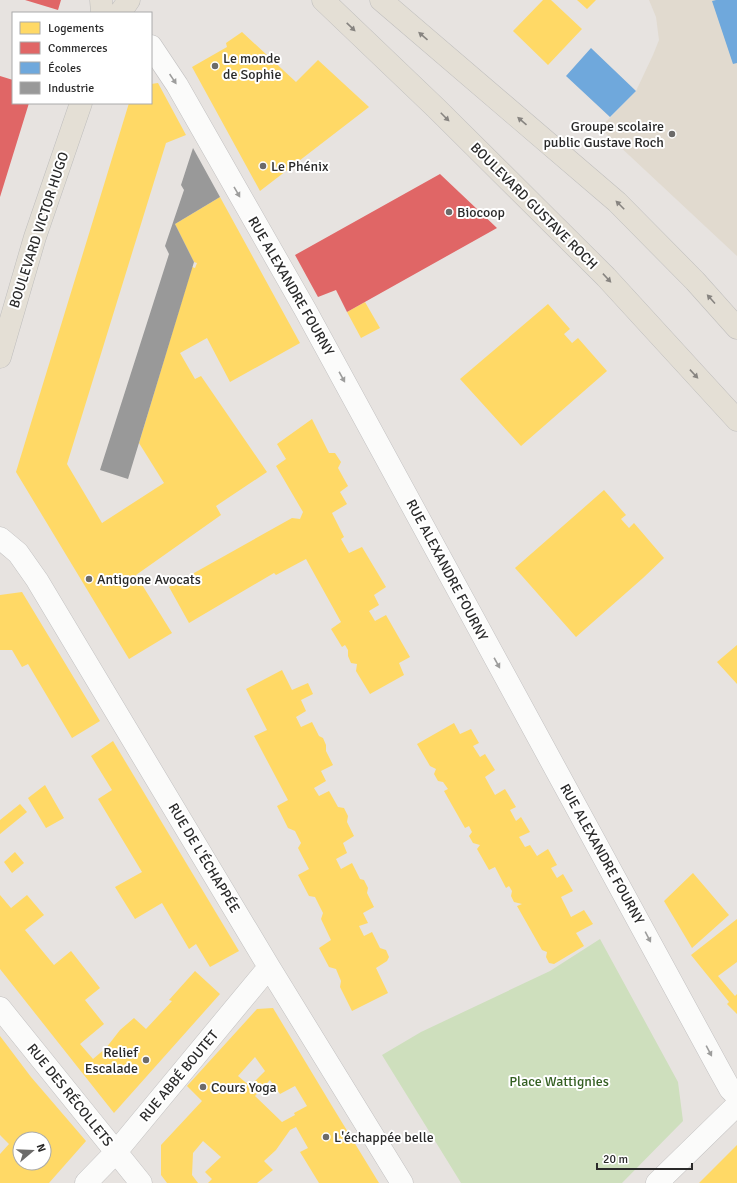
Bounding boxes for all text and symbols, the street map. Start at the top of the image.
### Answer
legend [12,12,152,104]
text: Logements [48,21,104,36]
one-way arrow [346,22,356,32]
one-way arrow [418,32,428,41]
text: Commerces [48,41,108,56]
place label: Le monde de Sophie [223,50,281,83]
text: Écoles [48,61,81,76]
marker: Le monde de Sophie [210,61,220,71]
one-way arrow [169,73,176,85]
text: Industrie [48,81,94,96]
one-way arrow [440,112,450,122]
one-way arrow [516,116,527,125]
place label: Groupe scolaire public Gustave Roch [543,118,664,151]
marker: Groupe scolaire public Gustave Roch [667,129,677,139]
street label: BOULEVARD GUSTAVE ROCH [467,139,601,273]
street label: BOULEVARD VICTOR HUGO [6,150,72,310]
place label: Le Phénix [271,158,329,175]
marker: Le Phénix [258,161,268,171]
one-way arrow [234,186,241,198]
one-way arrow [615,201,625,210]
place label: Biocoop [457,204,505,221]
marker: Biocoop [444,207,454,217]
street label: RUE ALEXANDRE FOURNY [244,213,338,359]
one-way arrow [602,273,611,283]
one-way arrow [707,294,716,303]
one-way arrow [690,368,699,379]
one-way arrow [338,371,345,383]
street label: RUE ALEXANDRE FOURNY [402,496,492,644]
place label: Antigone Avocats [97,571,201,588]
marker: Antigone Avocats [84,574,94,584]
one-way arrow [494,657,501,669]
street label: RUE ALEXANDRE FOURNY [556,781,648,927]
street label: RUE DE L'ÉCHAPPÉE [165,800,243,916]
one-way arrow [644,931,651,942]
street label: RUE ABBÉ BOUTET [136,1027,222,1125]
street label: RUE DES RÉCOLLETS [23,1040,117,1150]
place label: Relief Escalade [85,1044,139,1077]
one-way arrow [706,1045,713,1057]
marker: Relief Escalade [141,1055,151,1065]
park label: Place Wattignies [509,1073,609,1090]
place label: Cours Yoga [211,1079,277,1096]
marker: Cours Yoga [198,1082,208,1092]
place label: L'échappée belle [334,1129,434,1146]
north arrow [12,1131,52,1171]
marker: L'échappée belle [321,1132,331,1142]
text: N [34,1142,48,1154]
scale bar [597,1145,692,1171]
text: 20 m [603,1152,628,1167]

